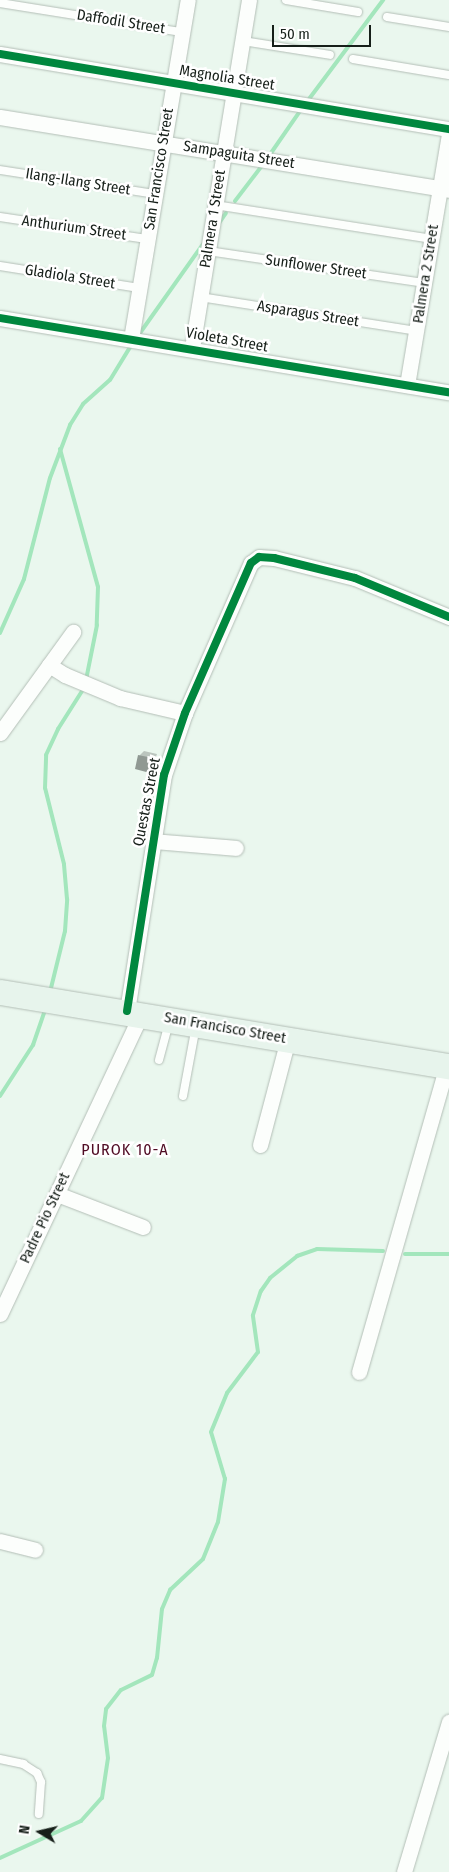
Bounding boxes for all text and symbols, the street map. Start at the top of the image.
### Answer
street label: Daffodil Street [76,6,166,38]
scale bar [274,15,373,47]
text: 50 m [280,25,310,43]
street label: Magnolia Street [178,62,276,94]
street label: San Francisco Street [140,107,178,231]
street label: Sampaguita Street [182,137,296,173]
street label: Ilang-Ilang Street [24,165,132,199]
street label: Palmera 1 Street [196,169,230,269]
street label: Anthurium Street [21,212,127,244]
street label: Palmera 2 Street [409,223,443,325]
street label: Sunflower Street [264,251,368,283]
street label: Gladiola Street [24,261,116,293]
street label: Asparagus Street [256,297,360,331]
street label: Violeta Street [184,324,270,356]
street label: Questas Street [130,756,164,848]
street label: San Francisco Street [163,1008,287,1048]
district label: PUROK 10-A [80,1140,170,1160]
street label: Padre Pio Street [16,1170,74,1266]
north arrow [15,1807,65,1857]
text: N [16,1824,34,1835]

